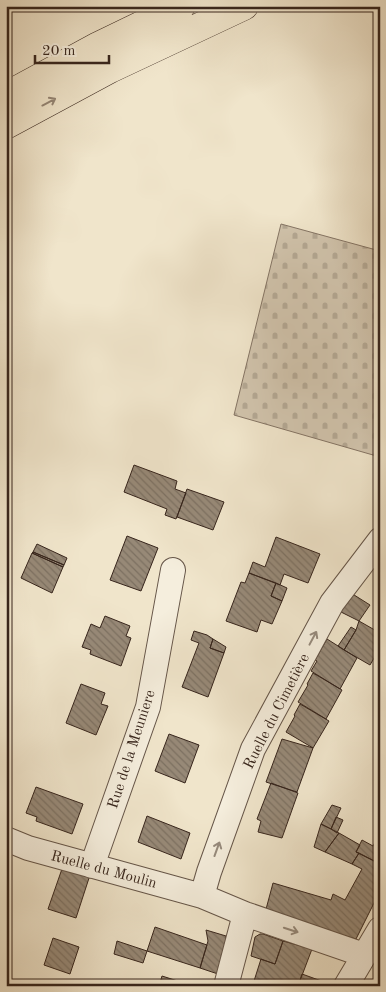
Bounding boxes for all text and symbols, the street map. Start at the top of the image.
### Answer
scale bar [35,32,109,64]
text: 20 m [42,44,76,59]
one-way arrow [41,97,56,106]
one-way arrow [309,631,318,646]
street label: Ruelle du Cimetière [242,652,313,772]
street label: Rue de la Meuniere [106,688,159,811]
one-way arrow [213,842,222,858]
street label: Ruelle du Moulin [49,849,158,892]
one-way arrow [282,926,298,935]

